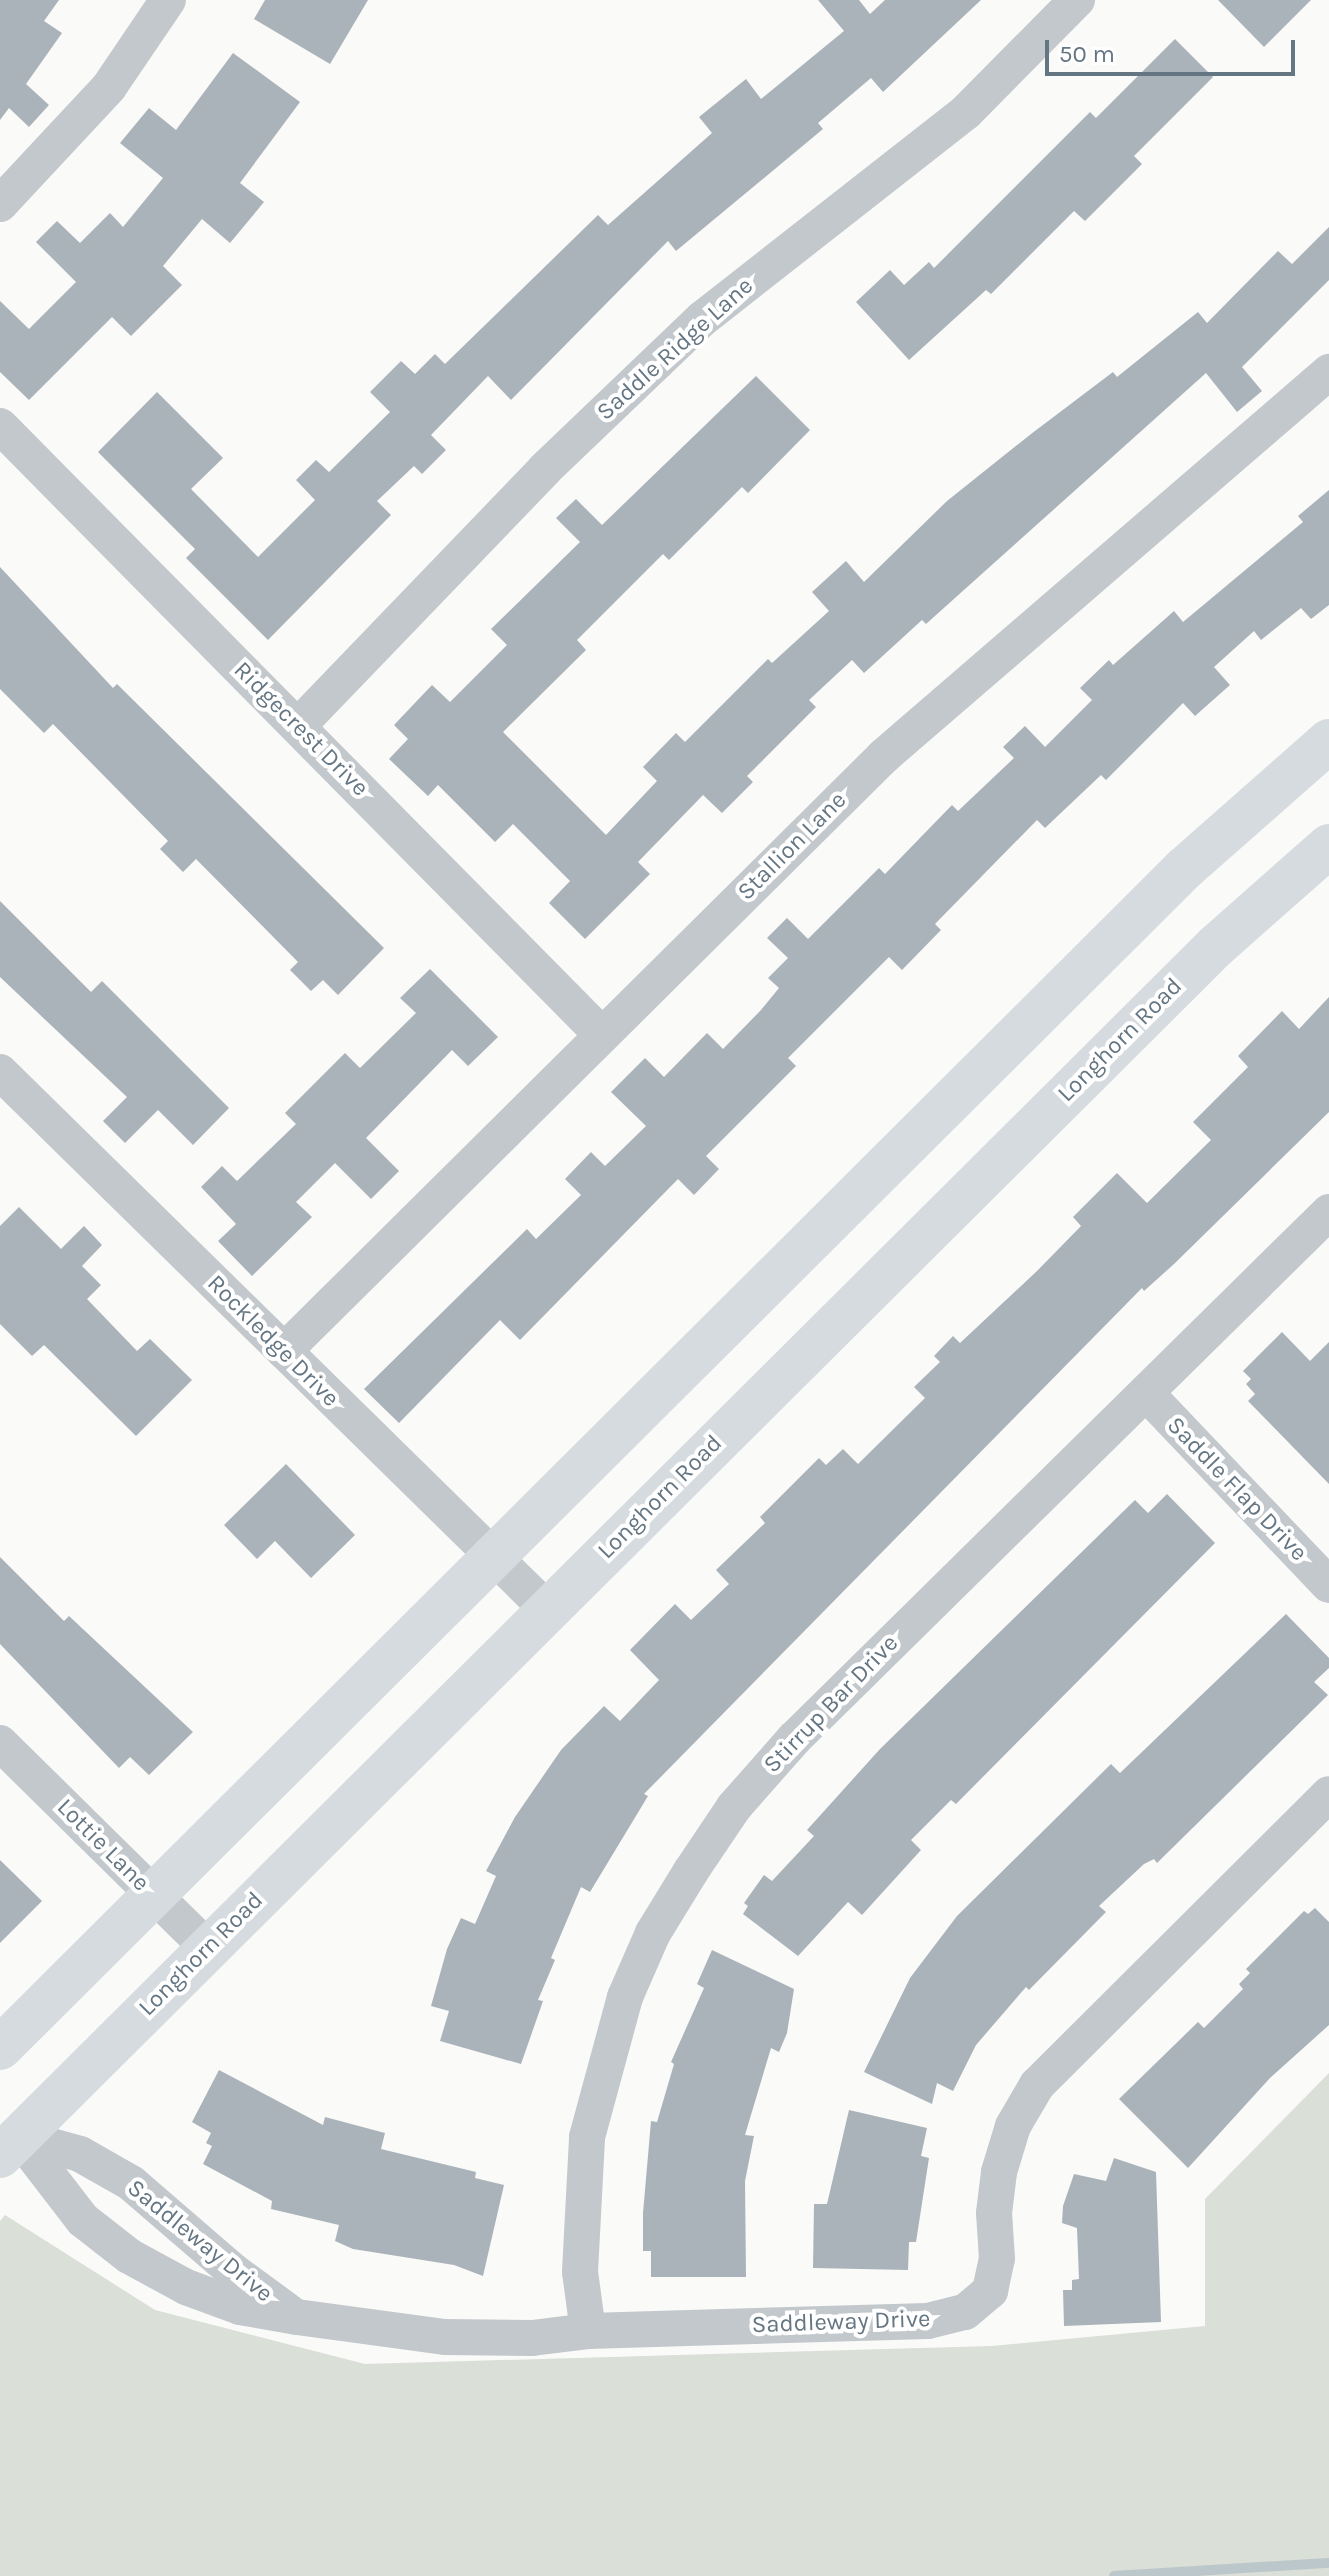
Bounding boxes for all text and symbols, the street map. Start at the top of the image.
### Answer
scale bar [1049,24,1299,74]
text: 50 m [1059,40,1115,68]
street label: Saddle Ridge Lane [591,271,759,427]
street label: Ridgecrest Drive [228,656,374,802]
street label: Stallion Lane [732,786,852,906]
street label: Longhorn Road [1052,972,1188,1108]
street label: Rockledge Drive [201,1269,345,1413]
street label: Saddle Flap Drive [1161,1411,1313,1567]
street label: Longhorn Road [592,1429,728,1565]
street label: Stirrup Bar Drive [758,1629,904,1779]
street label: Lottie Lane [51,1793,155,1897]
street label: Longhorn Road [133,1886,269,2022]
street label: Saddleway Drive [121,2174,279,2308]
street label: Saddleway Drive [751,2304,931,2340]

